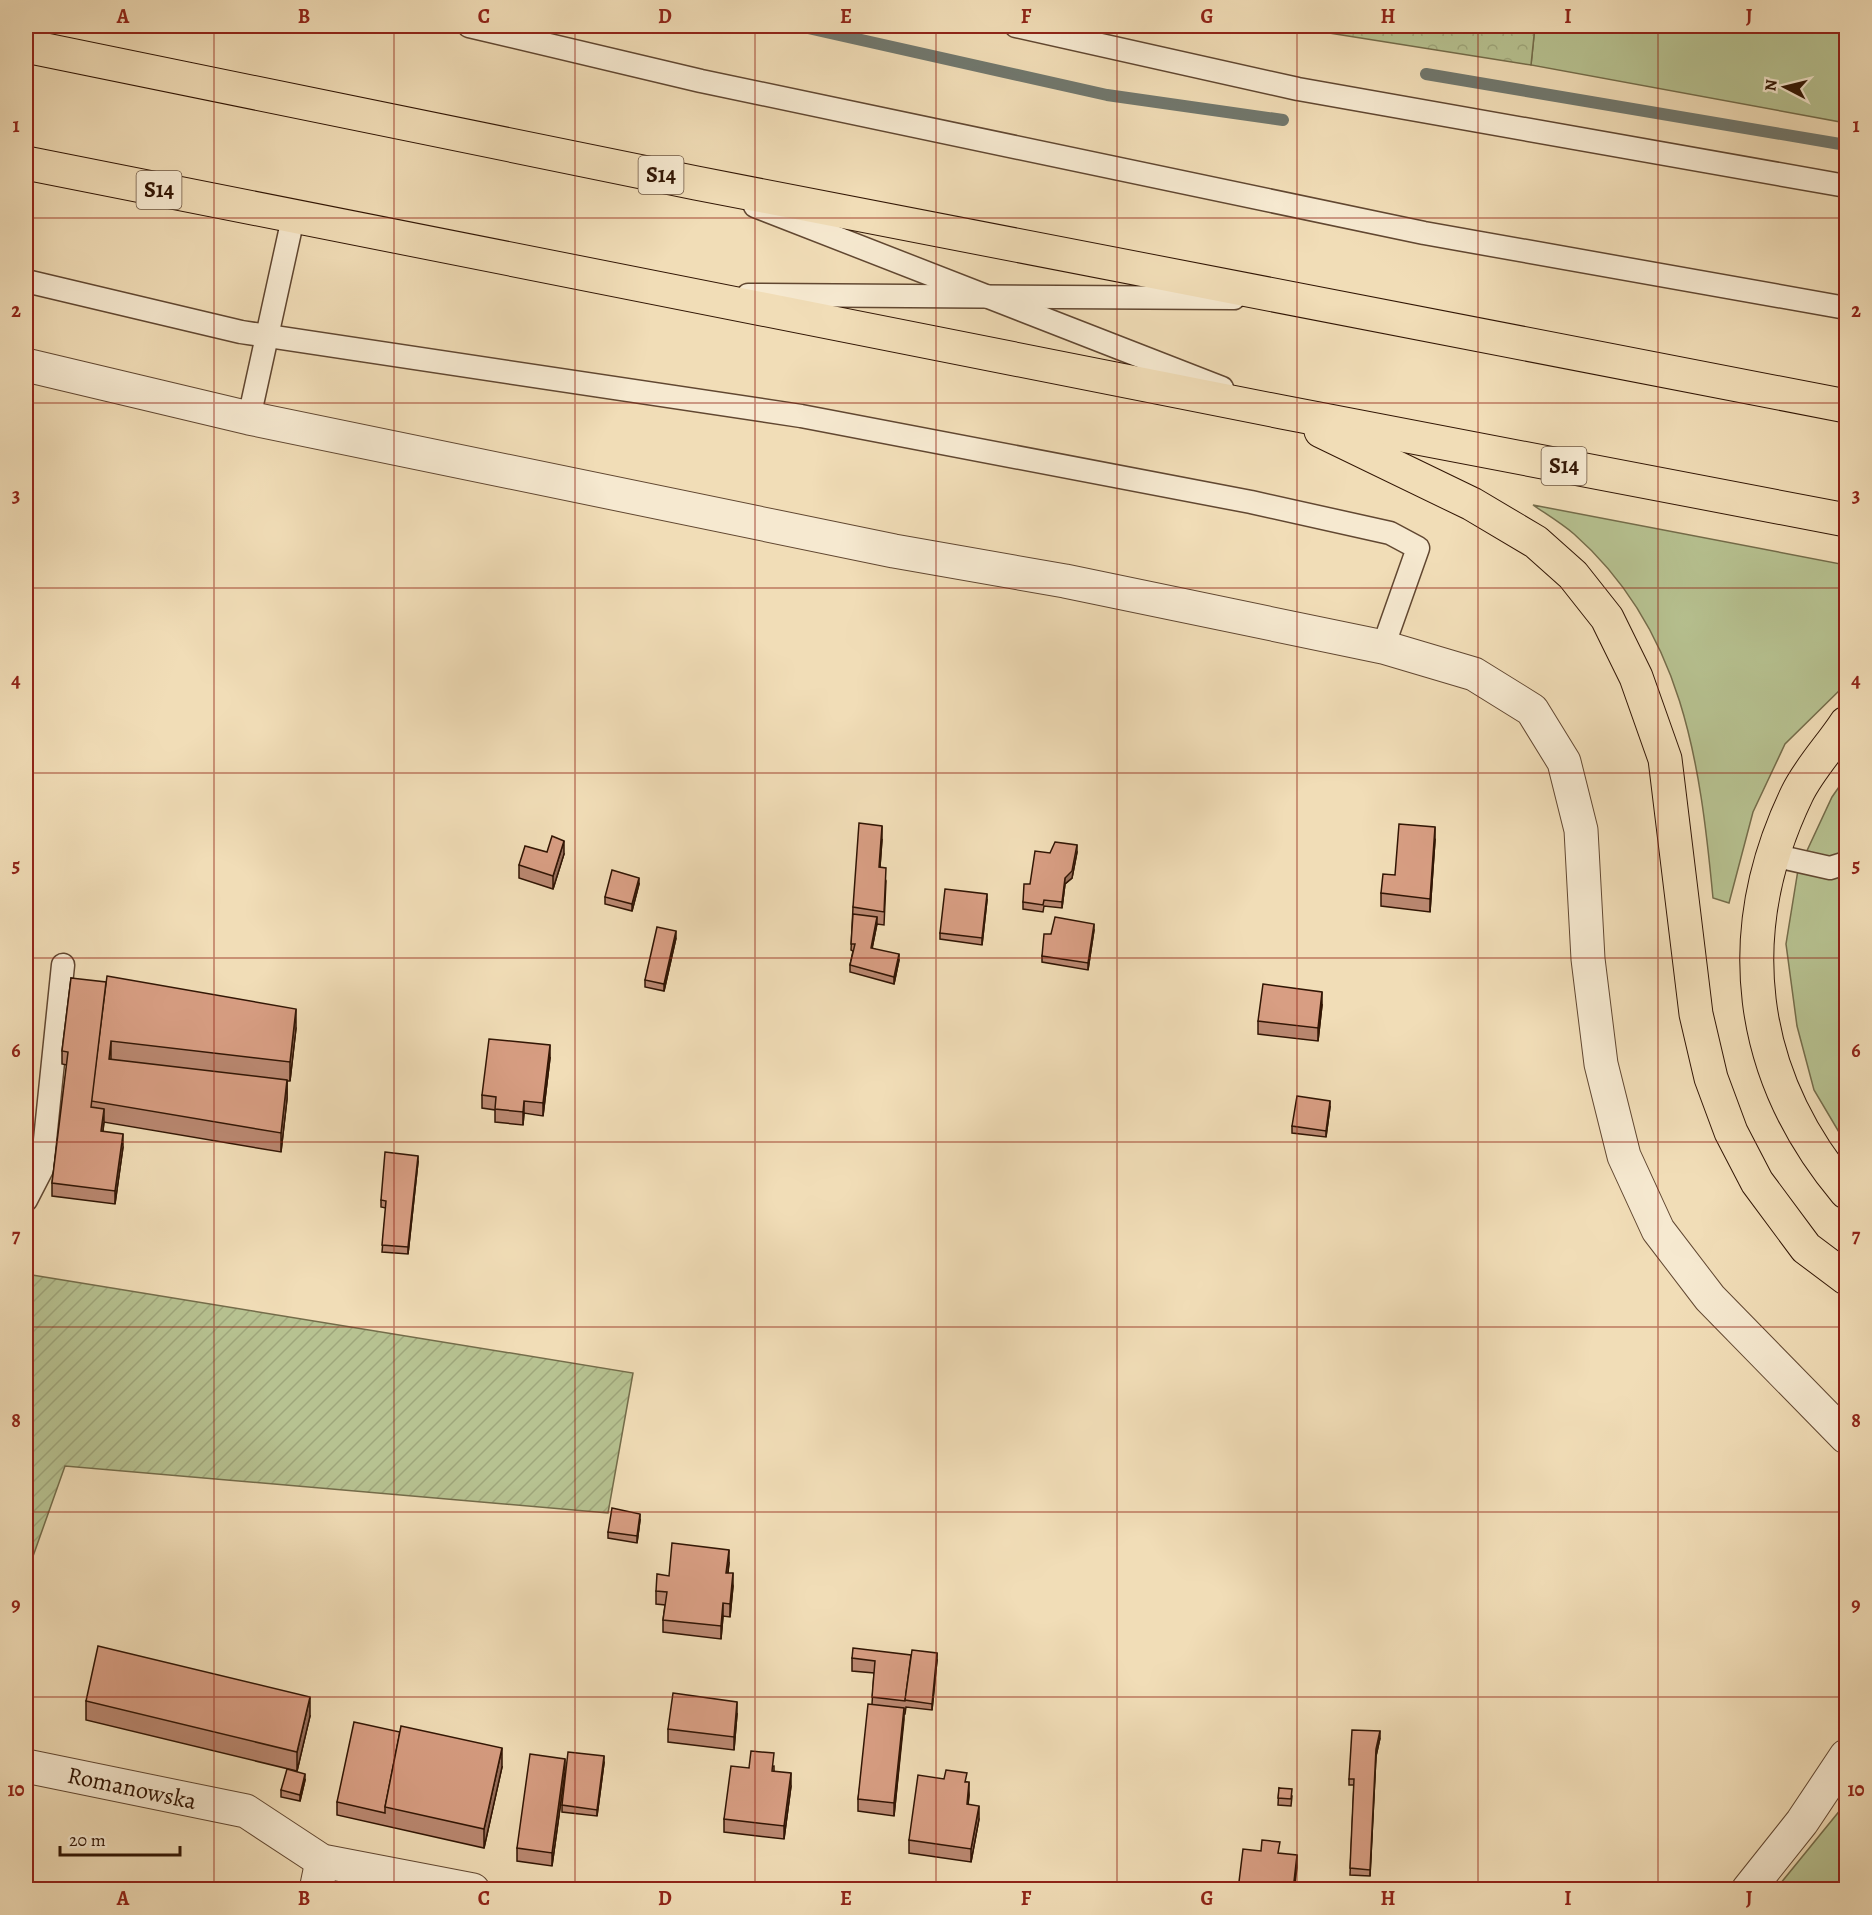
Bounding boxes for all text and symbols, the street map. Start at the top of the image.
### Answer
text: A [116,3,130,30]
text: B [298,3,310,30]
text: C [478,3,490,30]
text: D [658,3,672,30]
text: E [840,3,852,30]
text: F [1021,3,1032,30]
text: G [1200,3,1214,30]
text: H [1381,3,1396,30]
text: I [1564,3,1572,30]
text: J [1746,3,1753,30]
north arrow [1755,57,1815,117]
text: N [1759,78,1783,92]
text: 1 [12,112,20,139]
text: 1 [1852,112,1860,139]
road number: S14 [638,156,684,194]
road number: S14 [136,171,182,209]
text: 2 [11,297,21,324]
text: 2 [1851,297,1861,324]
road number: S14 [1542,447,1586,485]
text: 3 [12,482,20,509]
text: 3 [1852,482,1860,509]
text: 4 [11,667,21,694]
text: 4 [1851,667,1861,694]
text: 5 [12,852,20,879]
text: 5 [1852,852,1860,879]
text: 6 [11,1037,21,1064]
text: 6 [1851,1037,1861,1064]
text: 7 [12,1222,21,1249]
text: 7 [1852,1222,1861,1249]
text: 8 [11,1407,21,1434]
text: 8 [1851,1407,1861,1434]
text: 9 [11,1591,21,1618]
text: 9 [1851,1591,1861,1618]
street label: Romanowska [65,1759,200,1817]
text: 10 [7,1776,25,1803]
text: 10 [1847,1776,1865,1803]
scale bar [60,1819,180,1857]
text: 20 m [69,1828,106,1852]
text: A [116,1885,130,1912]
text: B [298,1885,310,1912]
text: C [478,1885,490,1912]
text: D [658,1885,672,1912]
text: E [840,1885,852,1912]
text: F [1021,1885,1032,1912]
text: G [1200,1885,1214,1912]
text: H [1381,1885,1396,1912]
text: I [1564,1885,1572,1912]
text: J [1746,1885,1753,1912]

